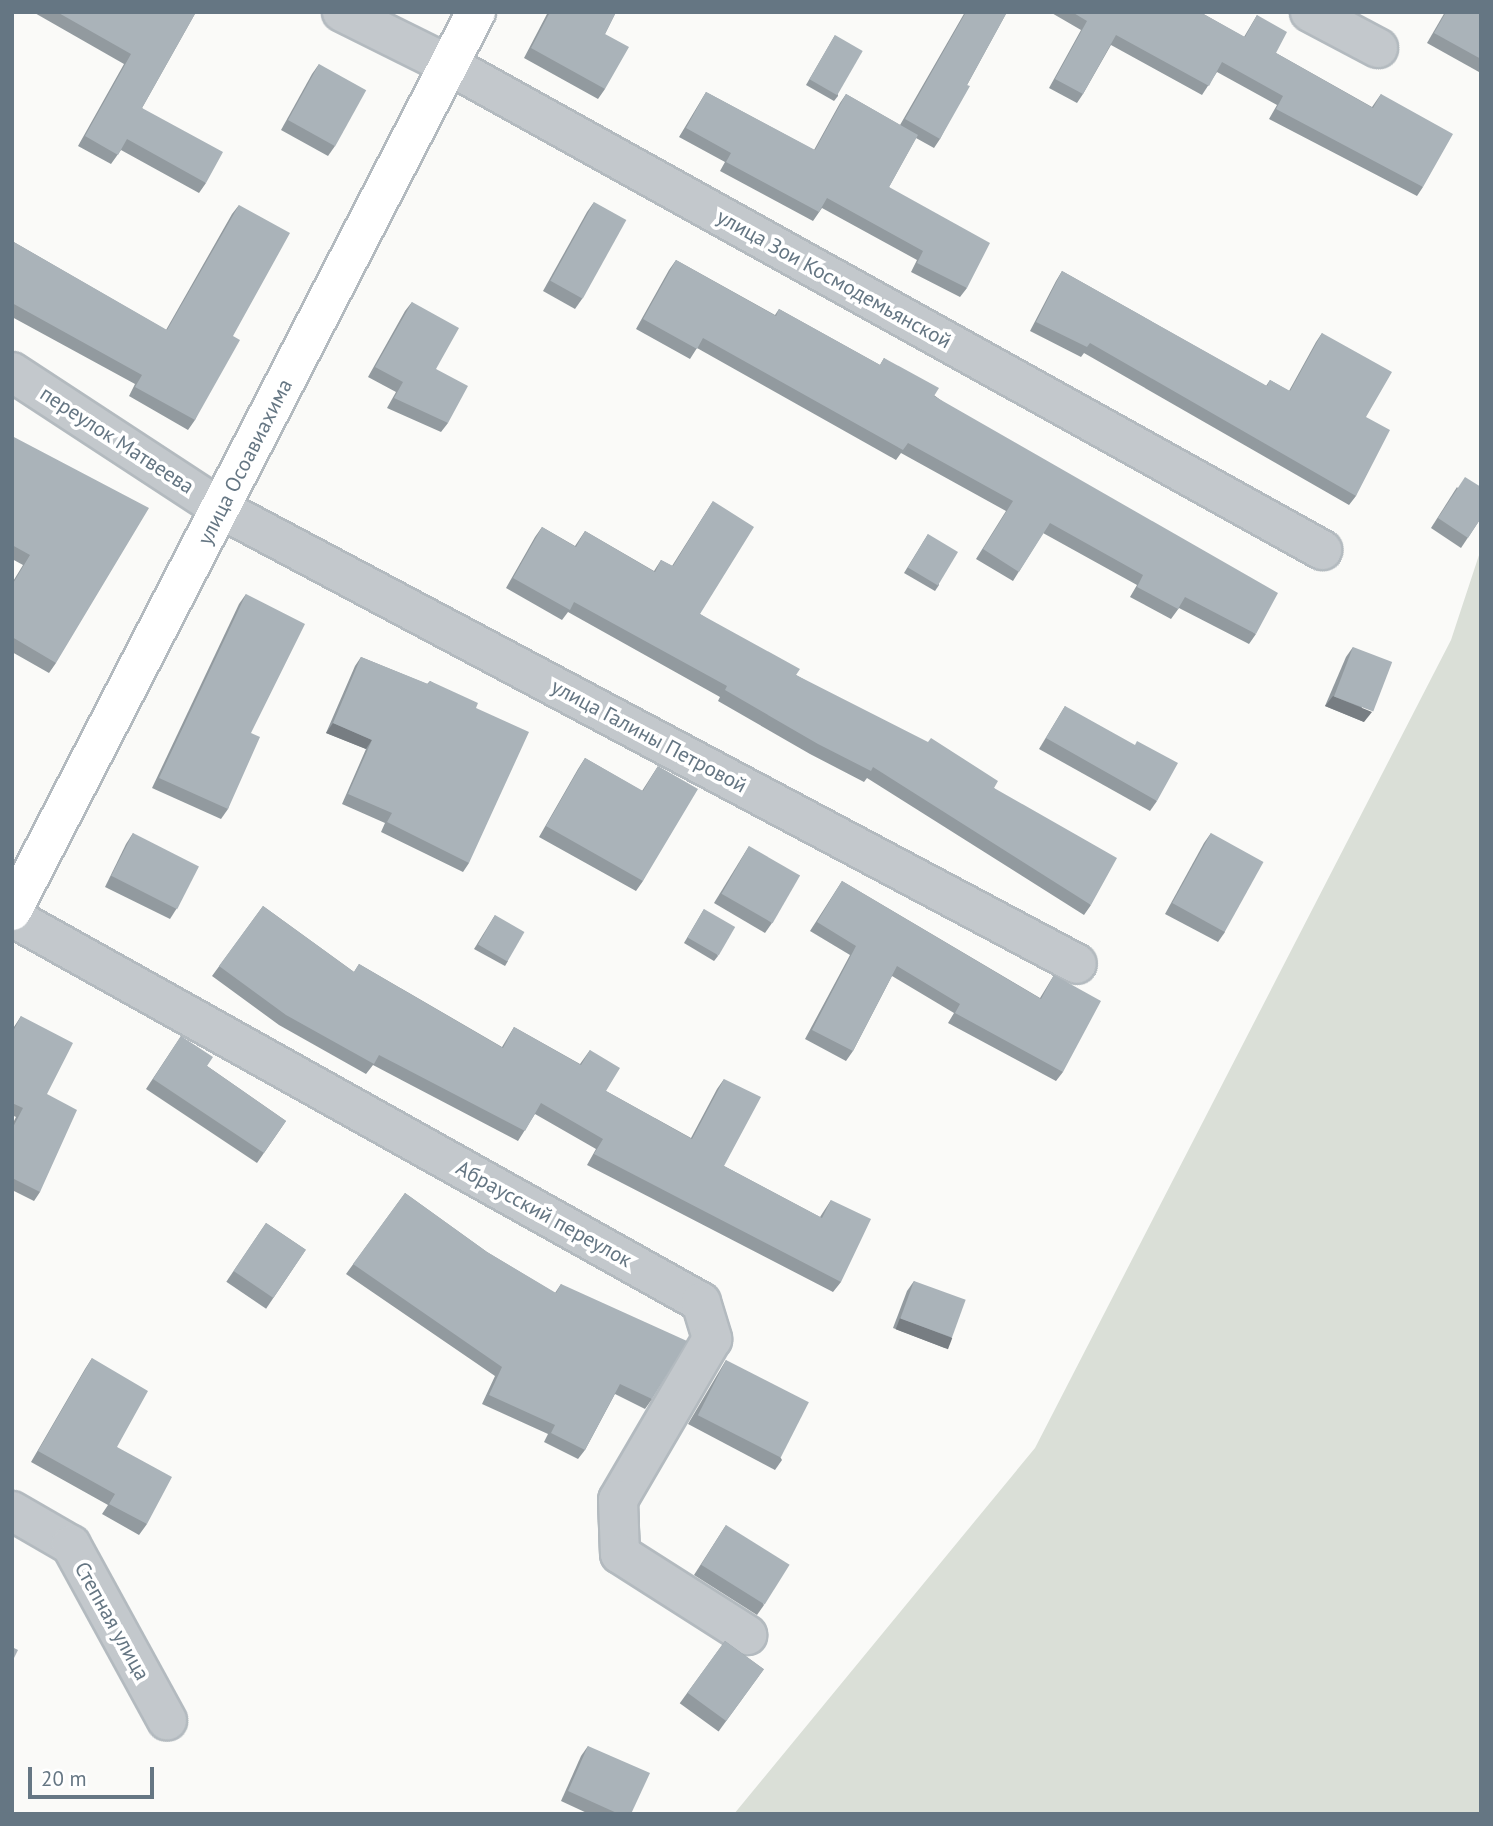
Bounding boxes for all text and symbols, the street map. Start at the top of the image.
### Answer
street label: улица Зои Космодемьянской [712,204,956,354]
street label: улица Осоавиахима [192,375,298,549]
street label: переулок Матвеева [35,381,199,499]
street label: улица Галины Петровой [547,674,751,798]
street label: Абраусский переулок [452,1155,636,1273]
street label: Степная улица [69,1557,155,1685]
scale bar [32,1752,158,1796]
text: 20 m [41,1765,87,1792]

